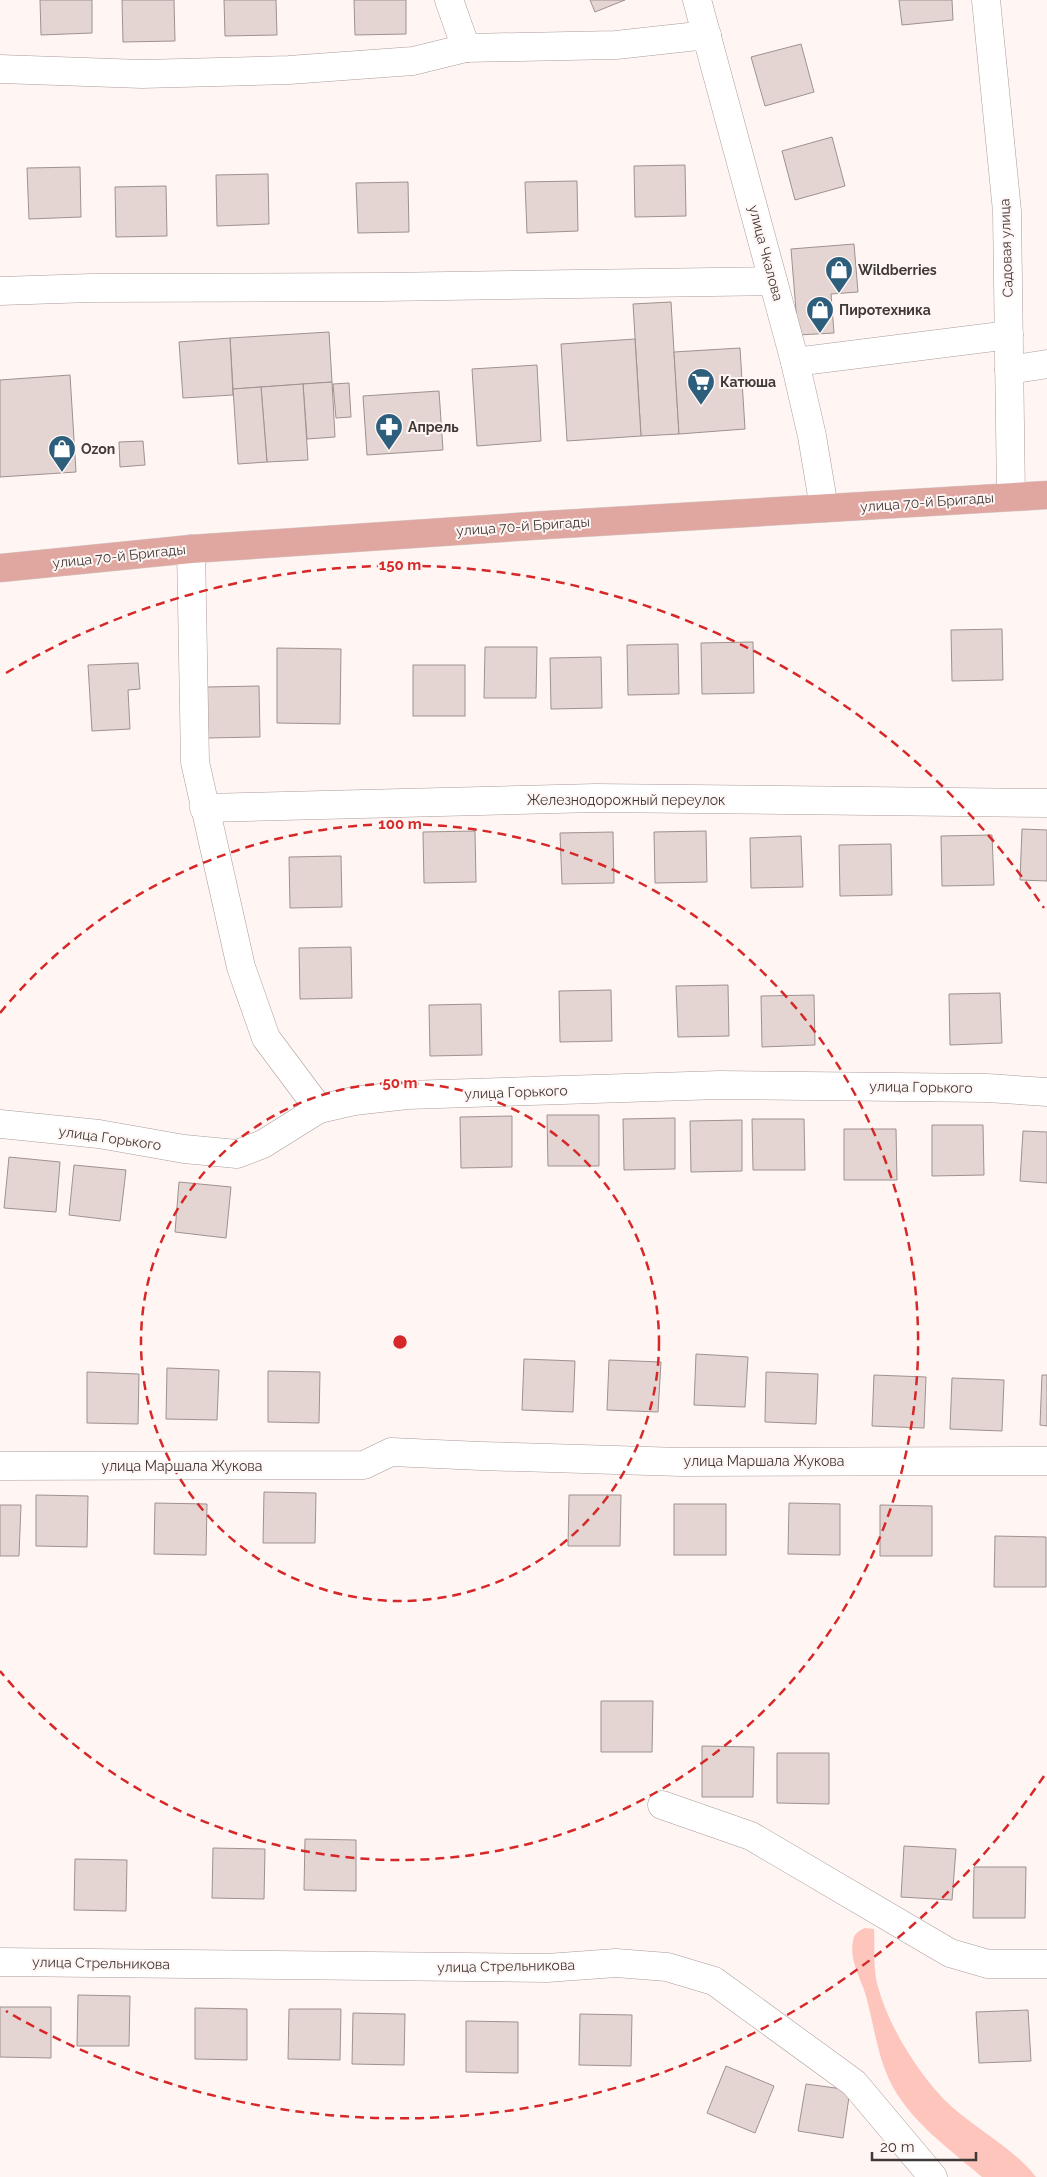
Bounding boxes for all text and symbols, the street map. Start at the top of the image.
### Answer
street label: Садовая улица [996,198,1016,298]
street label: улица Чкалова [746,203,786,303]
shop icon: Wildberries [824,255,854,294]
place label: Wildberries [858,262,937,278]
shop icon: Пиротехника [805,295,835,334]
place label: Пиротехника [839,302,931,318]
supermarket icon: Катюша [686,367,716,406]
place label: Катюша [720,374,776,390]
pharmacy icon: Апрель [374,412,404,451]
place label: Апрель [408,419,459,435]
shop icon: Ozon [47,434,77,473]
place label: Ozon [81,441,115,457]
street label: улица 70-й Бригады [860,489,994,515]
street label: улица 70-й Бригады [456,513,590,539]
street label: улица 70-й Бригады [52,541,186,571]
text: 150 m [379,556,421,574]
street label: Железнодорожный переулок [527,792,725,808]
text: 100 m [378,815,422,833]
text: 50 m [382,1074,418,1092]
street label: улица Горького [869,1078,973,1096]
street label: улица Горького [464,1082,568,1102]
street label: улица Горького [58,1123,162,1153]
centre of rings [391,1333,409,1351]
street label: улица Маршала Жукова [684,1453,844,1469]
street label: улица Маршала Жукова [102,1458,262,1474]
street label: улица Стрельникова [32,1954,170,1972]
street label: улица Стрельникова [437,1957,575,1975]
scale bar [872,2130,976,2162]
text: 20 m [880,2138,915,2156]

